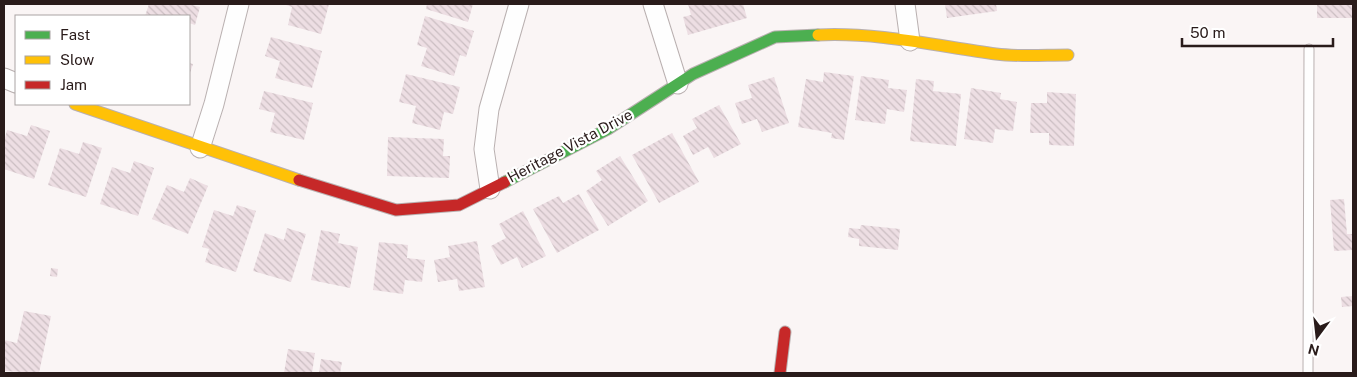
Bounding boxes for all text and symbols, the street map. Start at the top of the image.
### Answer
legend [15,15,190,105]
scale bar [1182,15,1333,47]
text: 50 m [1190,24,1225,41]
text: Fast [60,26,90,43]
text: Slow [60,51,95,68]
text: Jam [60,76,87,93]
street label: Heritage Vista Drive [504,105,635,186]
north arrow [1292,312,1342,362]
text: N [1306,340,1321,359]

